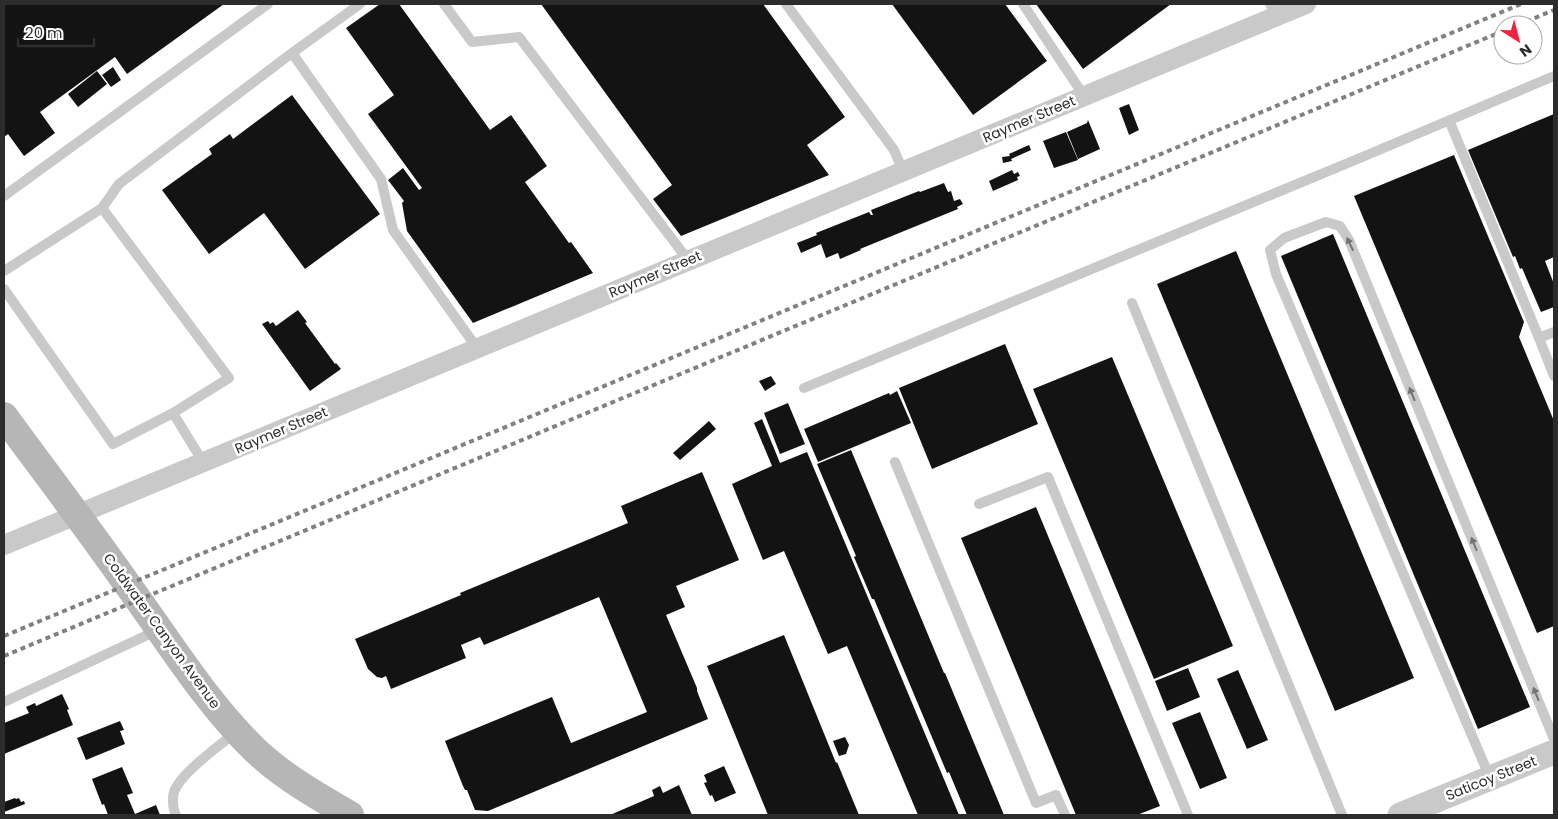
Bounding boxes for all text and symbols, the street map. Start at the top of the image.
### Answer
scale bar [18,15,94,47]
north arrow [1493,15,1543,65]
text: 20 m [25,22,63,43]
text: N [1516,39,1536,62]
street label: Raymer Street [980,90,1078,148]
one-way arrow [1345,237,1353,251]
street label: Raymer Street [606,245,704,303]
one-way arrow [1408,386,1416,401]
street label: Raymer Street [232,401,330,459]
one-way arrow [1470,536,1478,551]
street label: Coldwater Canyon Avenue [99,549,225,713]
one-way arrow [1531,687,1539,701]
street label: Saticoy Street [1443,751,1539,805]

